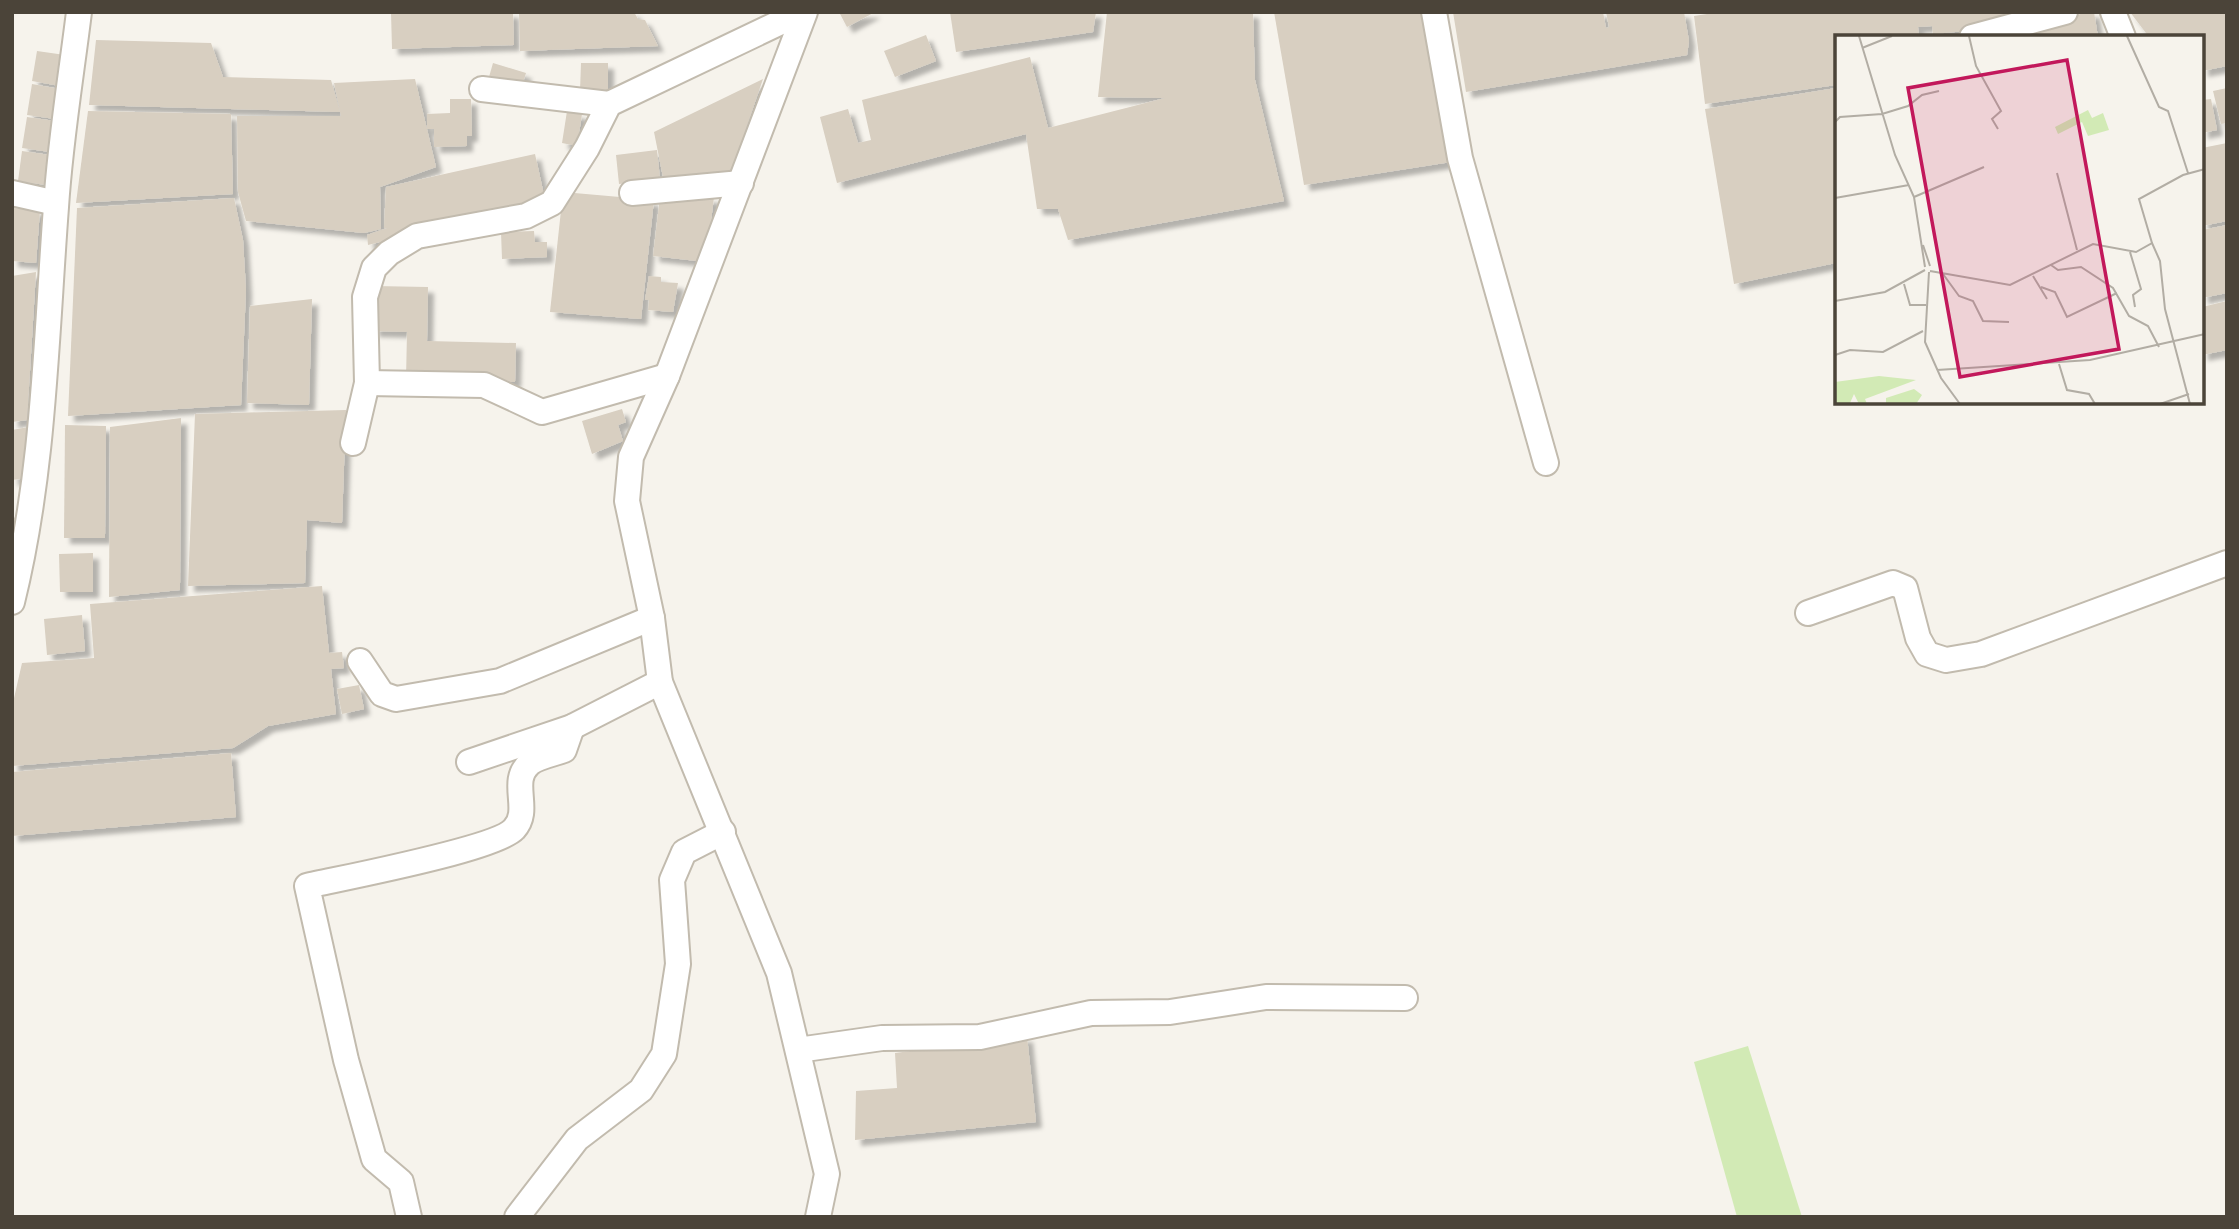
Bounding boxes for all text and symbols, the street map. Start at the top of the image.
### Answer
inset map [1835,35,2204,404]

